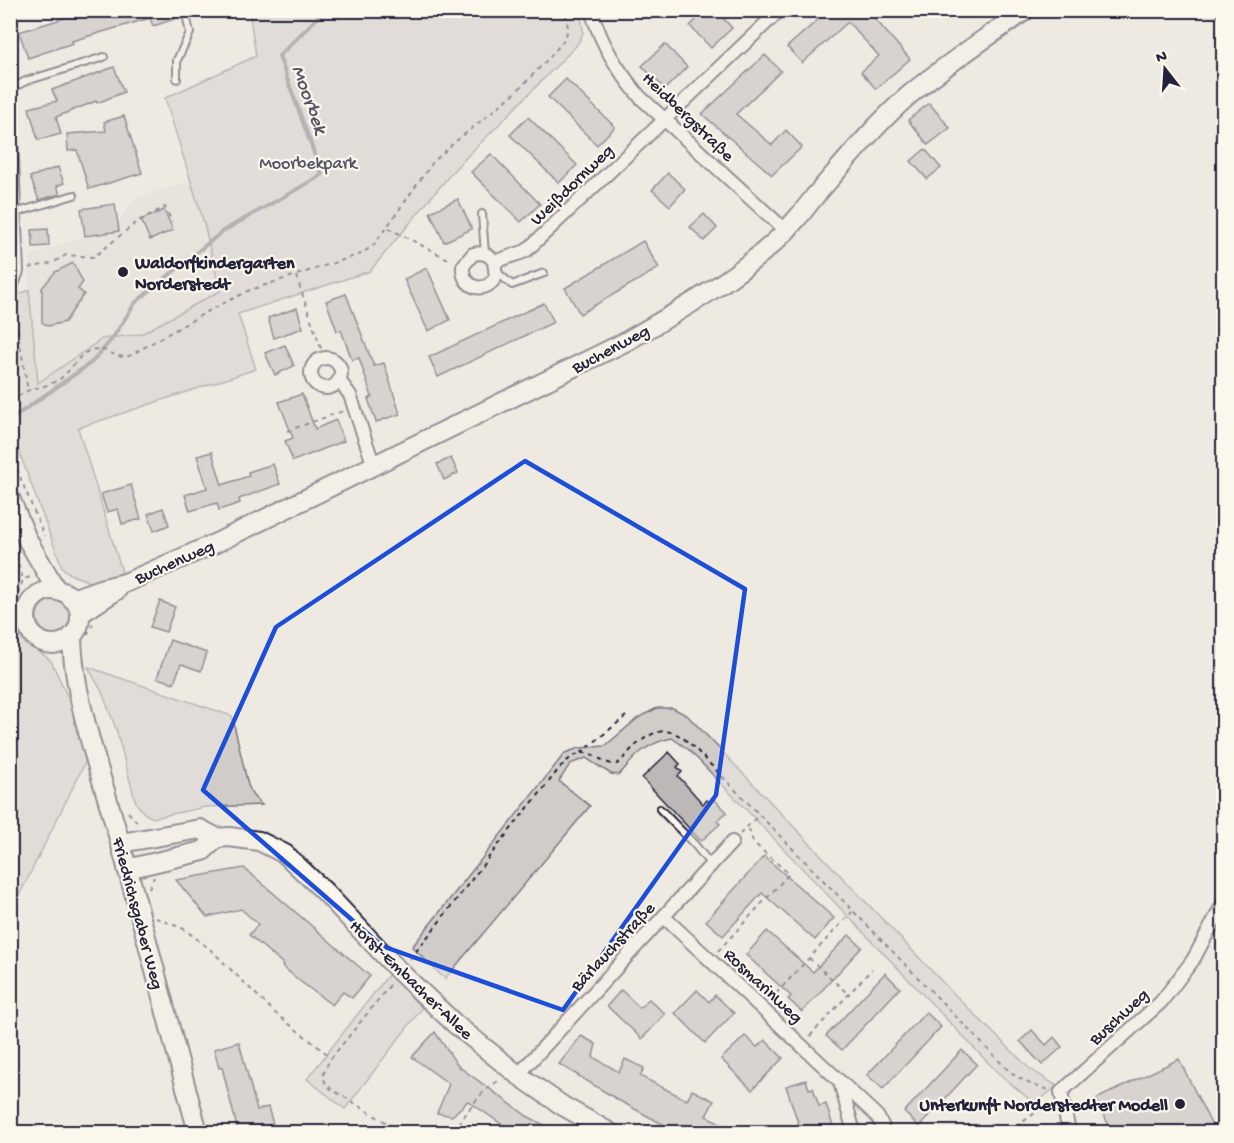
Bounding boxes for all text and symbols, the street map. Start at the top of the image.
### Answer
north arrow [1135,39,1195,99]
text: N [1154,47,1170,69]
water label: Moorbek [285,63,331,140]
street label: Heidbergstraße [637,69,738,168]
street label: Weißdornweg [527,141,619,231]
park label: Moorbekpark [259,154,359,175]
place label: Waldorfkindergarten Norderstedt [134,254,295,296]
marker: Waldorfkindergarten Norderstedt [116,265,130,279]
street label: Buchenweg [568,321,654,380]
street label: Buchenweg [131,536,218,591]
street label: Friedrichsgaber Weg [106,834,167,992]
street label: Bärlauchstraße [566,898,661,997]
street label: Horst-Embacher-Allee [344,917,477,1046]
street label: Rosmarinweg [718,945,806,1029]
street label: Buschweg [1085,985,1154,1051]
place label: Unterkunft Norderstedter Modell [920,1096,1168,1117]
marker: Unterkunft Norderstedter Modell [1173,1097,1187,1111]

